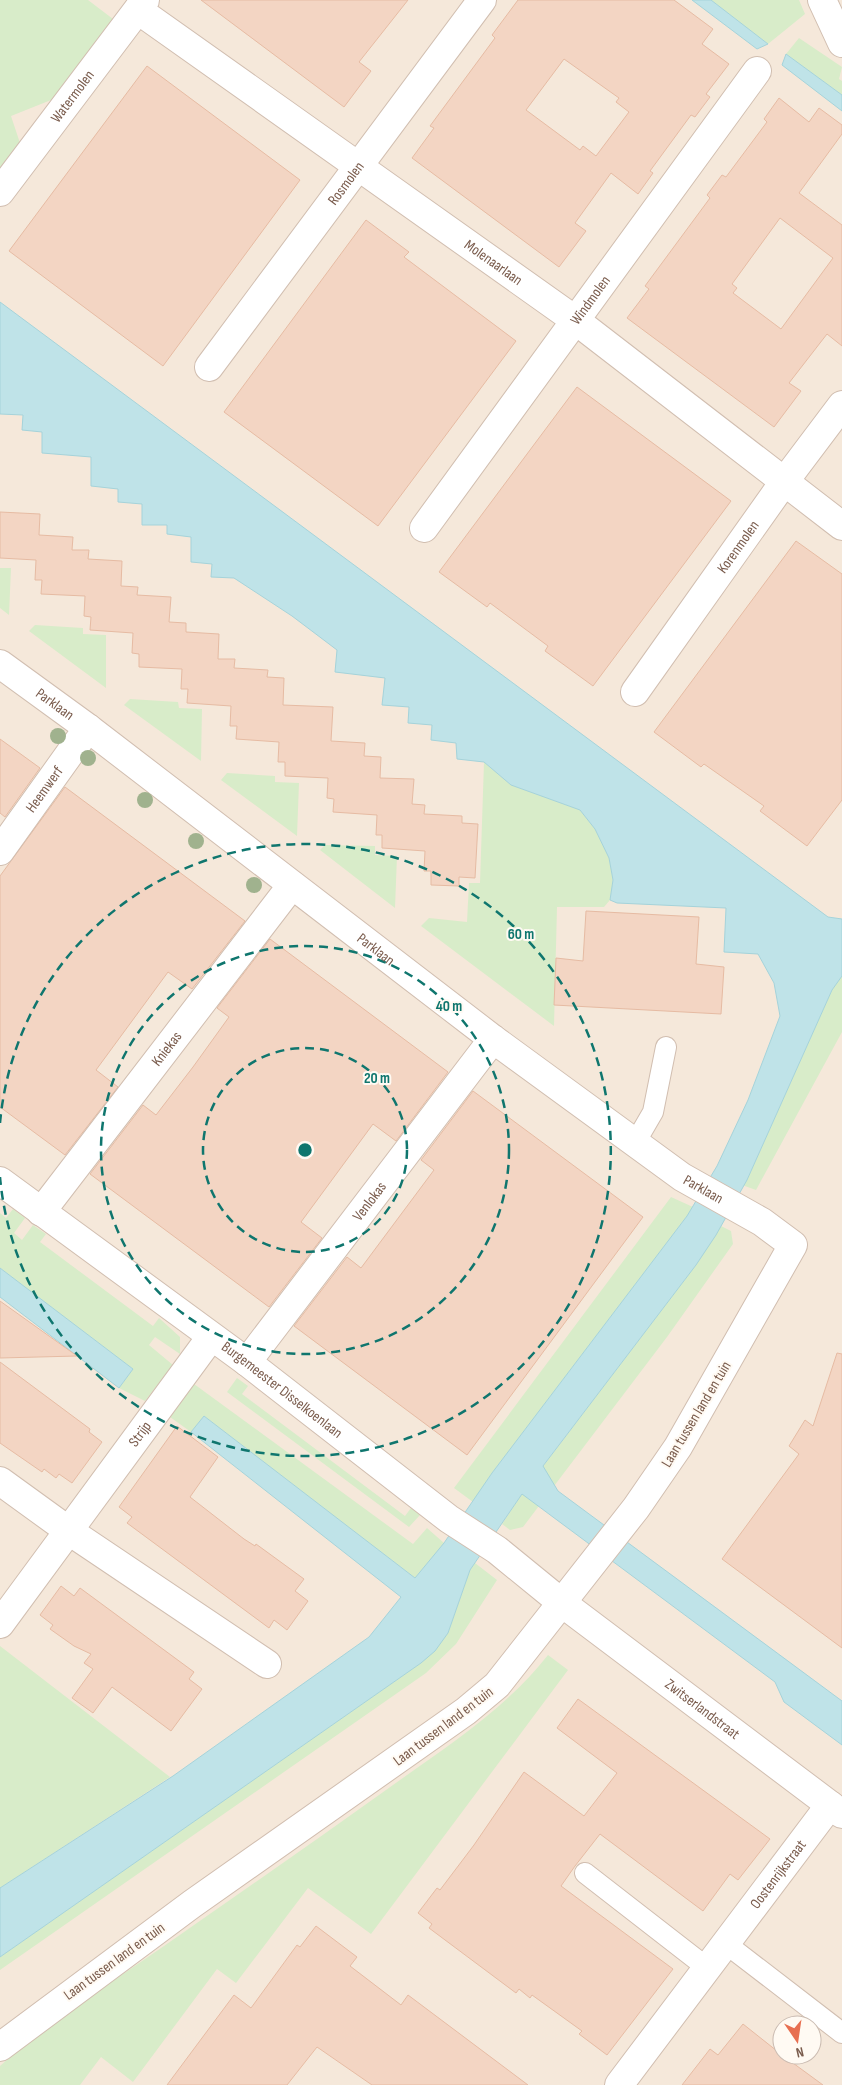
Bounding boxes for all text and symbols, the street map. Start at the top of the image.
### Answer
street label: Watermolen [47,66,99,127]
street label: Rosmolen [324,158,368,209]
street label: Molenaarlaan [460,236,526,290]
street label: Windmolen [566,272,615,329]
street label: Korenmolen [713,517,764,577]
street label: Parklaan [32,684,78,725]
street label: Heemwerf [22,762,68,816]
text: 60 m [508,925,534,944]
street label: Parklaan [353,929,398,970]
text: 40 m [436,997,462,1016]
street label: Kniekas [147,1028,186,1070]
text: 20 m [364,1069,390,1088]
centre of rings [296,1141,314,1159]
street label: Parklaan [680,1171,726,1208]
street label: Venlokas [349,1178,391,1225]
street label: Burgemeester Disselkoenlaan [218,1338,346,1443]
street label: Laan tussen land en tuin [657,1358,736,1471]
street label: Strijp [125,1418,156,1451]
street label: Zwitserlandstraat [661,1675,744,1744]
street label: Laan tussen land en tuin [389,1683,497,1770]
street label: Oostenrijkstraat [746,1836,811,1913]
street label: Laan tussen land en tuin [60,1918,169,2005]
north arrow [772,2015,822,2065]
text: N [794,2043,805,2061]

